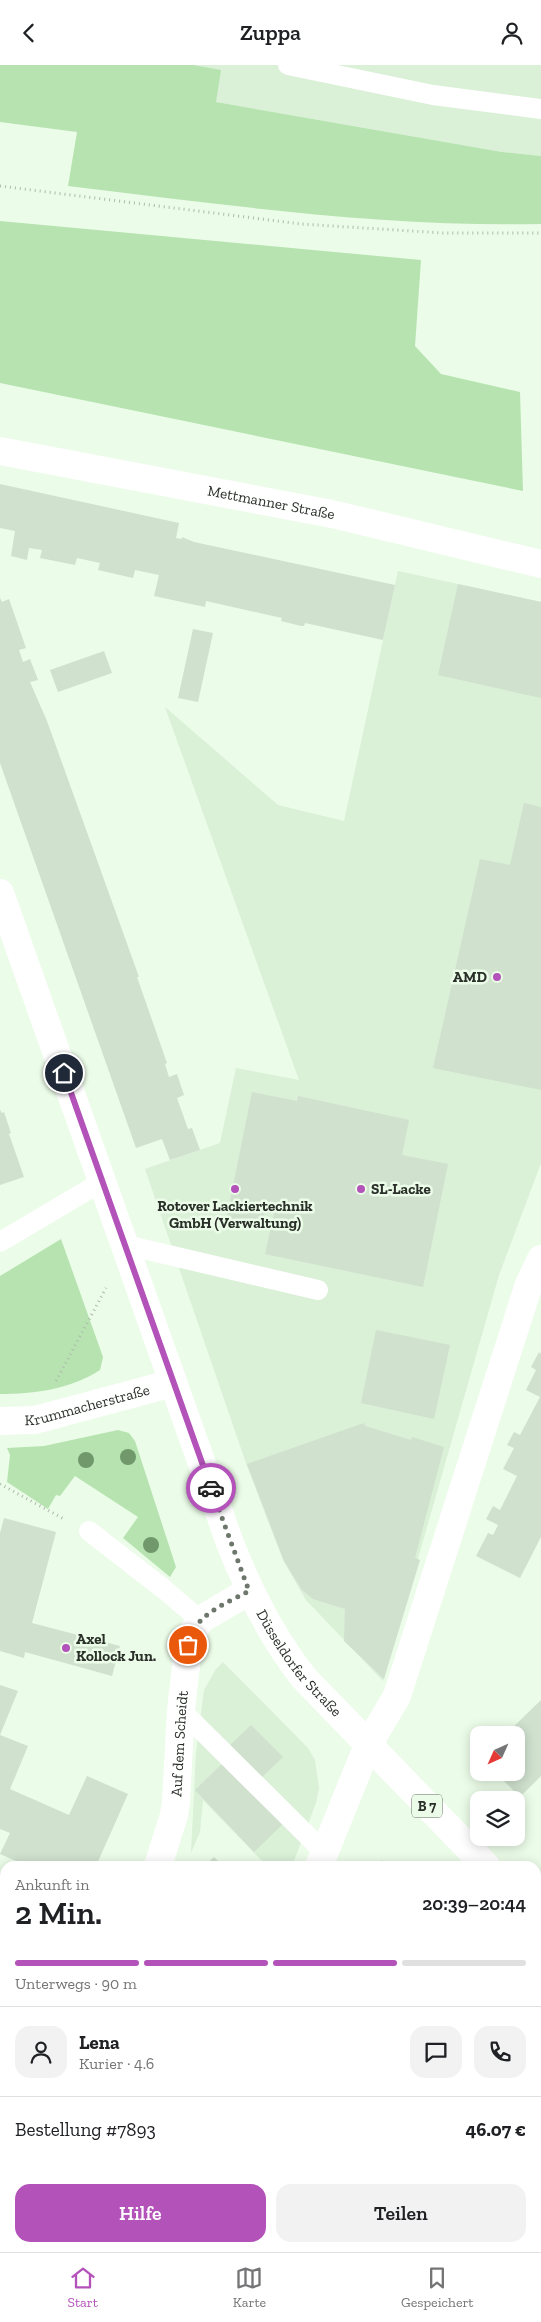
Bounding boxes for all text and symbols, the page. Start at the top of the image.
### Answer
icon: back [15,19,43,47]
text: Zuppa [240,19,301,46]
icon: person [498,19,526,47]
street label: Mettmanner Straße [206,482,336,523]
place label: AMD [453,968,488,986]
marker: AMD [491,971,503,983]
pin [43,1052,85,1094]
icon: home [50,1059,78,1087]
place label: SL-Lacke [371,1180,431,1198]
marker: Rotover Lackiertechnik GmbH (Verwaltung) [229,1183,241,1195]
marker: SL-Lacke [355,1183,367,1195]
place label: Rotover Lackiertechnik GmbH (Verwaltung) [157,1197,313,1232]
street label: Krummacherstraße [24,1381,152,1429]
courier [186,1463,236,1513]
icon: car [197,1474,225,1502]
street label: Düsseldorfer Straße [252,1606,345,1720]
pin [167,1624,209,1666]
place label: Axel Kollock Jun. [76,1630,156,1665]
icon: bag [174,1631,202,1659]
marker: Axel Kollock Jun. [60,1642,72,1654]
street label: Auf dem Scheidt [167,1689,192,1797]
north arrow [470,1726,525,1781]
map controls [470,1726,525,1846]
button: layers [470,1791,525,1846]
road number: B 7 [412,1795,442,1817]
text: Ankunft in [15,1875,89,1894]
text: 20:39–20:44 [422,1892,526,1915]
text: 2 Min. [15,1894,102,1932]
text: Unterwegs · 90 m [15,1974,137,1993]
button: person [15,2026,67,2078]
button: chat [410,2026,462,2078]
button: phone [474,2026,526,2078]
text: Lena [79,2031,120,2054]
text: Kurier · 4.6 [79,2054,154,2073]
text: Bestellung #7893 [15,2118,156,2141]
text: 46.07 € [466,2118,526,2141]
button: Hilfe [15,2184,266,2242]
button: Teilen [276,2184,526,2242]
tab: Start [67,2264,98,2311]
tab: Karte [233,2264,266,2311]
tab: Gespeichert [401,2264,474,2311]

